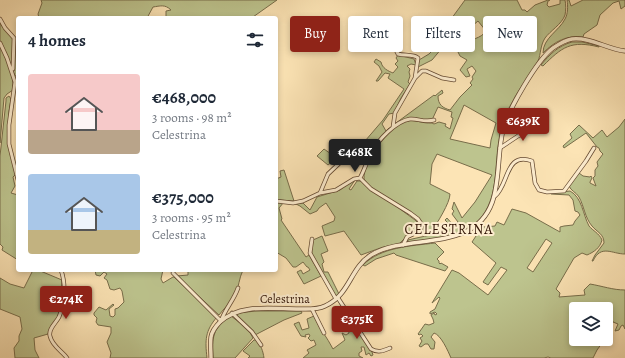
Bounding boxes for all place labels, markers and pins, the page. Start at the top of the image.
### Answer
pin: €639K [495,108,551,142]
pin: €468K [327,139,383,173]
pin: €274K [38,286,94,320]
pin: €375K [329,306,385,340]

